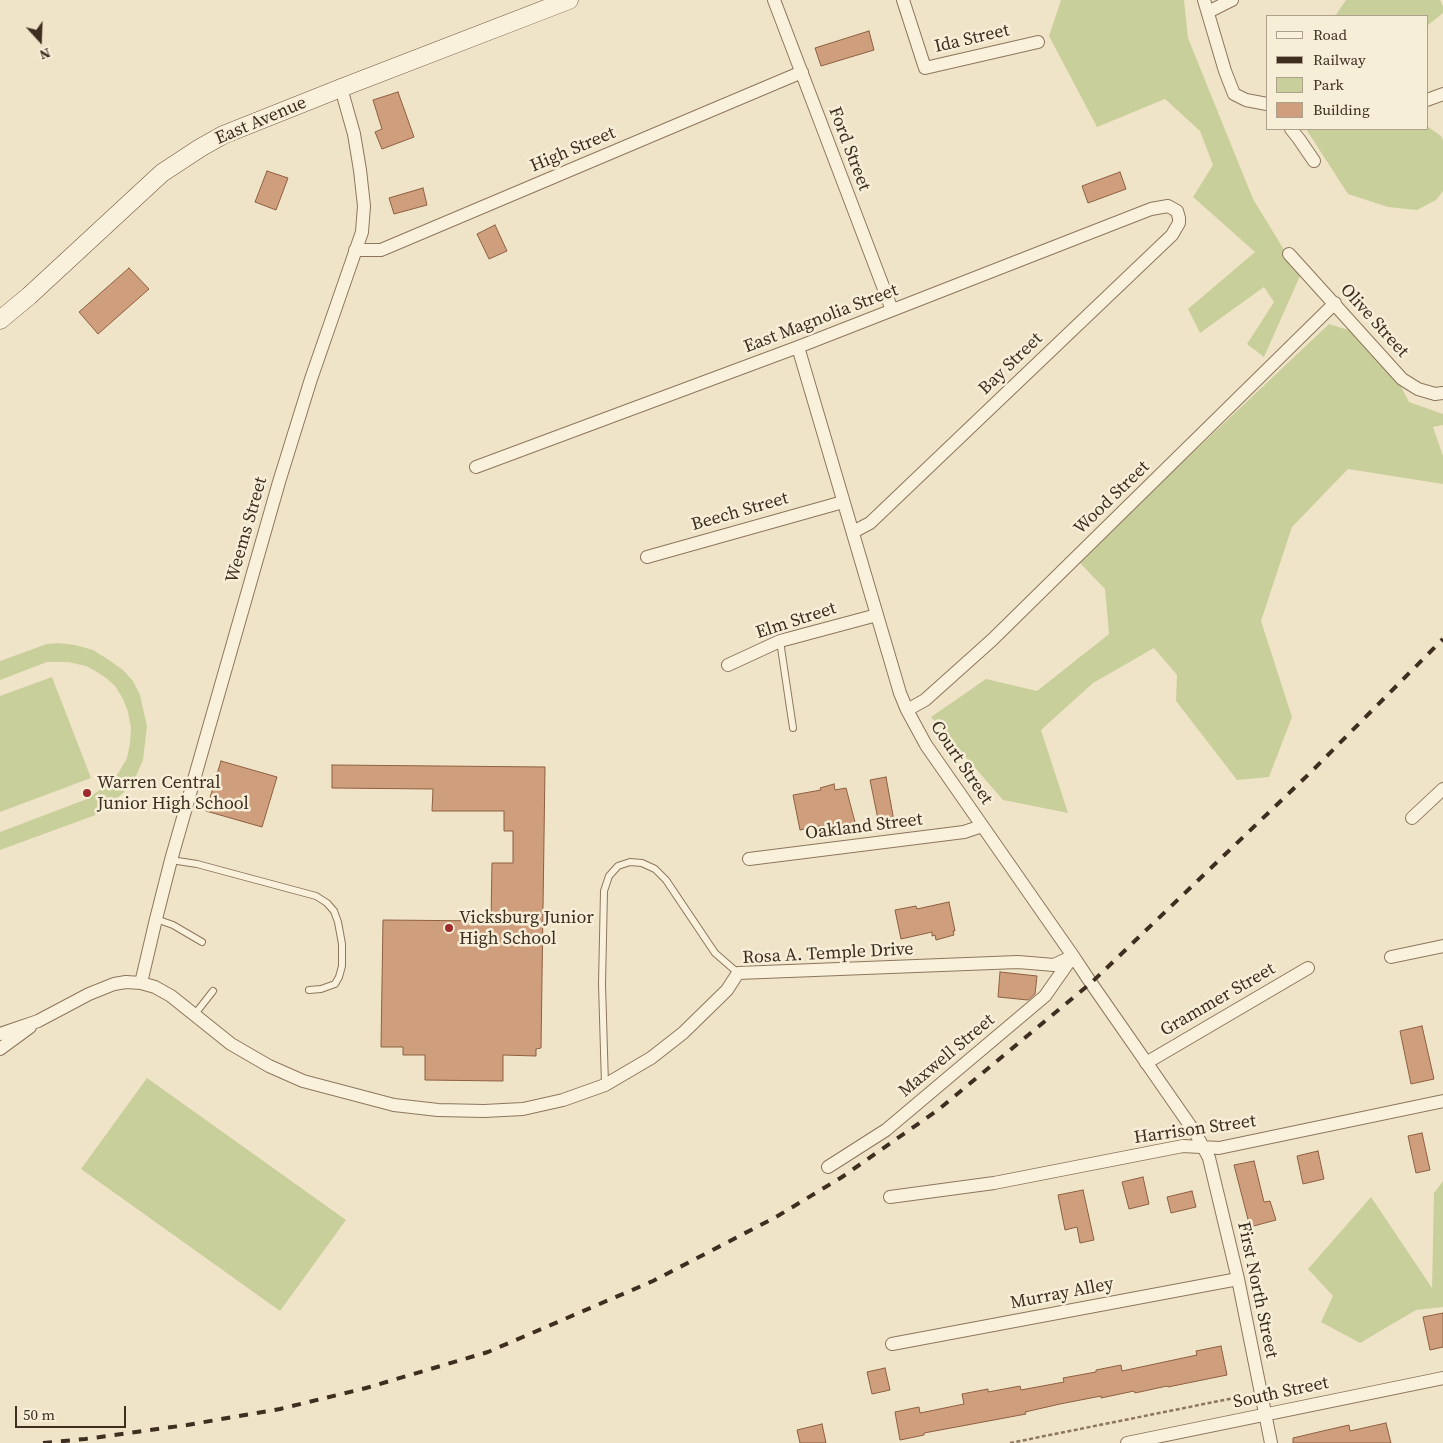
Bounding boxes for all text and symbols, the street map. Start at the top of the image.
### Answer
north arrow [15,15,65,65]
legend [1266,15,1428,130]
street label: Ida Street [932,20,1012,58]
text: Road [1313,24,1347,45]
text: N [37,43,53,65]
text: Railway [1313,49,1366,70]
text: Park [1313,74,1344,95]
street label: East Avenue [212,92,310,150]
text: Building [1313,99,1370,120]
street label: Ford Street [823,104,875,194]
street label: High Street [527,122,619,178]
street label: East Magnolia Street [741,280,901,358]
street label: Olive Street [1335,280,1413,362]
street label: Bay Street [975,328,1047,400]
street label: Wood Street [1070,457,1154,539]
street label: Weems Street [222,475,272,585]
street label: Beech Street [689,488,791,536]
street label: Elm Street [753,598,839,644]
street label: Court Street [925,717,997,809]
place label: Warren Central Junior High School [97,772,249,814]
marker: Warren Central Junior High School [81,787,93,799]
street label: Oakland Street [804,809,924,845]
place label: Vicksburg Junior High School [459,907,594,950]
marker: Vicksburg Junior High School [443,922,455,934]
street label: Rosa A. Temple Drive [742,939,914,969]
street label: Grammer Street [1157,958,1279,1042]
street label: Maxwell Street [895,1010,999,1102]
street label: Harrison Street [1133,1111,1257,1149]
street label: First North Street [1232,1220,1282,1360]
street label: Murray Alley [1009,1273,1115,1315]
street label: South Street [1231,1372,1331,1414]
scale bar [18,1396,129,1428]
text: 50 m [23,1404,55,1425]

